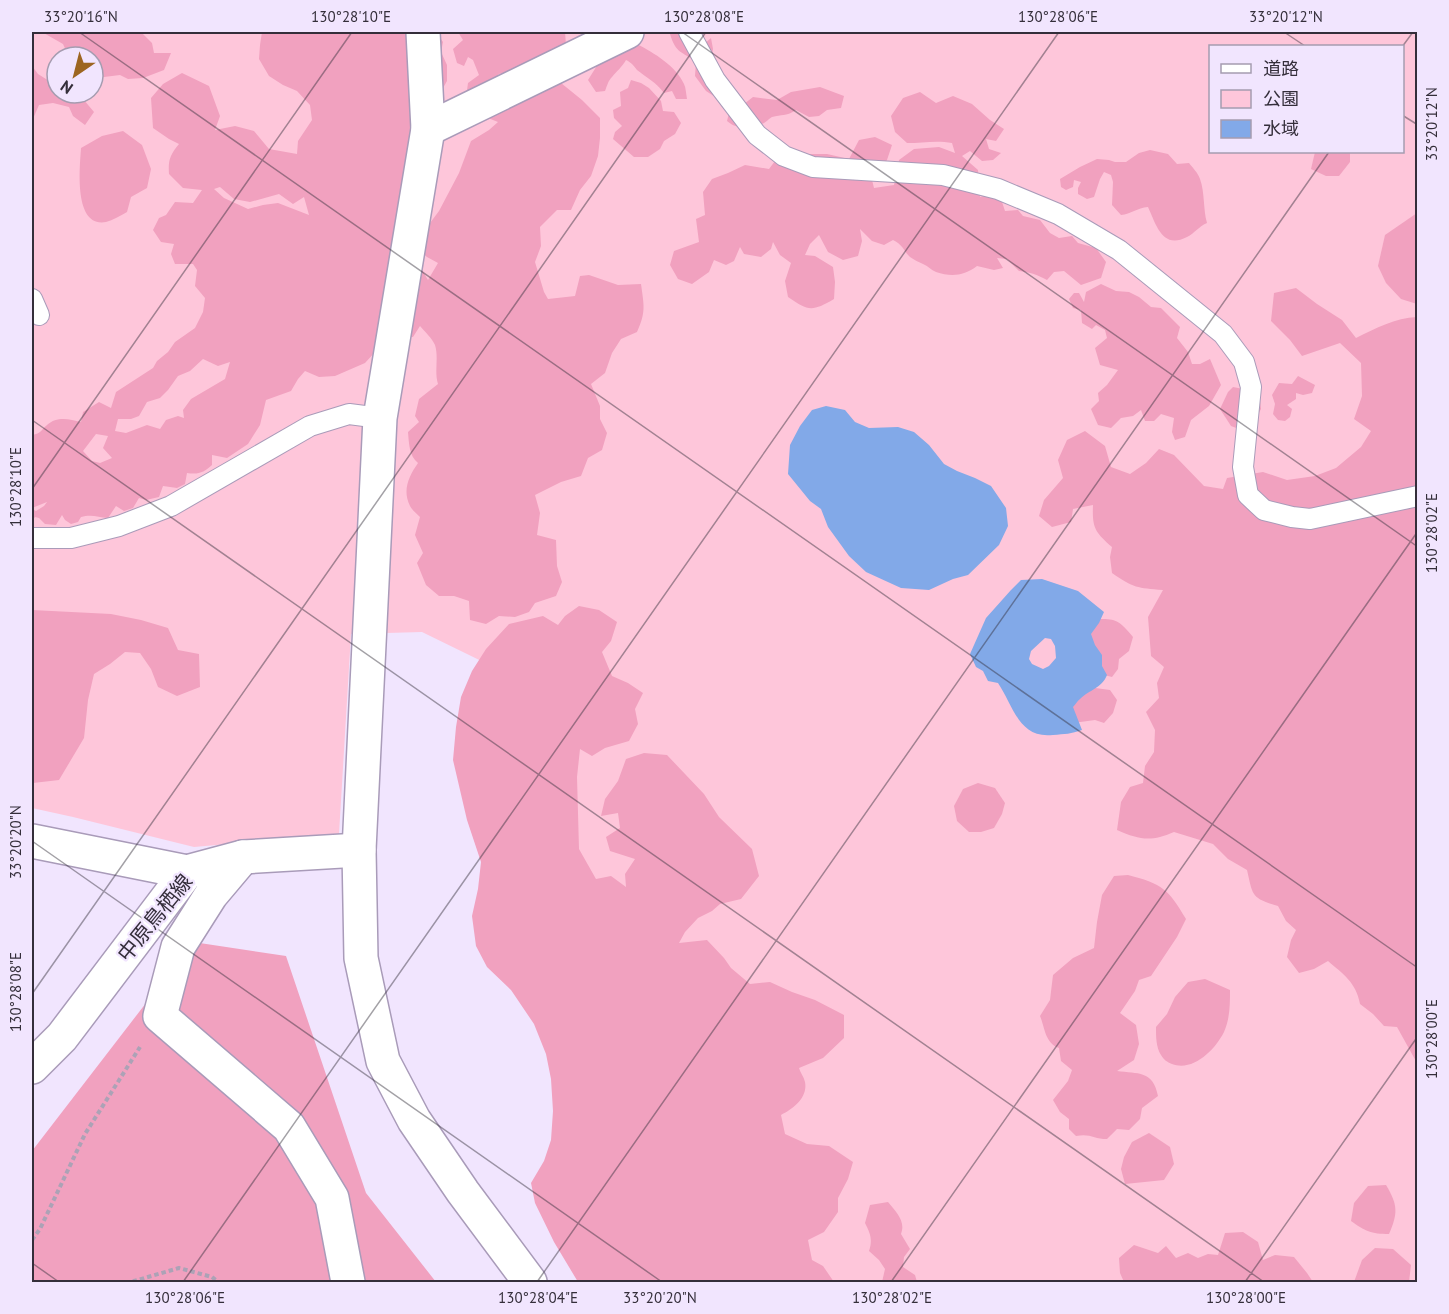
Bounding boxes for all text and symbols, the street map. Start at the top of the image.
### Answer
text: 33°20'16"N [44,7,118,26]
text: 130°28'10"E [311,7,391,26]
text: 130°28'08"E [664,7,744,26]
text: 130°28'06"E [1018,7,1098,26]
text: 33°20'12"N [1249,7,1323,26]
north arrow [45,45,105,105]
legend [1209,45,1404,153]
text: 道路 [1263,57,1299,80]
text: N [56,76,76,98]
text: 公園 [1263,87,1299,110]
text: 33°20'12"N [1422,87,1441,161]
text: 水域 [1263,117,1299,140]
text: 130°28'10"E [6,447,25,527]
text: 130°28'02"E [1422,493,1441,573]
text: 33°20'20"N [6,805,25,879]
street label: 中原鳥栖線 [111,868,198,967]
text: 130°28'08"E [6,952,25,1032]
text: 130°28'00"E [1422,999,1441,1079]
text: 130°28'06"E [145,1288,225,1307]
text: 130°28'04"E [498,1288,578,1307]
text: 33°20'20"N [623,1288,697,1307]
text: 130°28'02"E [852,1288,932,1307]
text: 130°28'00"E [1206,1288,1286,1307]

